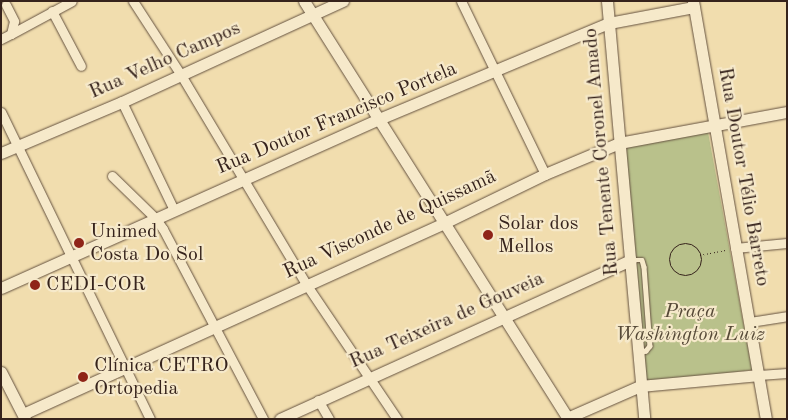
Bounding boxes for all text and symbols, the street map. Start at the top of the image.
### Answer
street label: Rua Velho Campos [86,17,244,105]
street label: Rua Tenente Coronel Amado [579,27,625,277]
street label: Rua Doutor Francisco Portela [213,57,461,181]
street label: Rua Doutor Télio Barreto [712,66,774,288]
street label: Rua Visconde de Quissamã [280,165,500,285]
place label: Solar dos Mellos [498,212,578,259]
place label: Unimed Costa Do Sol [90,220,203,267]
marker: Solar dos Mellos [482,229,494,241]
marker: Unimed Costa Do Sol [72,236,86,250]
street label: Rua Teixeira de Gouveia [346,267,548,375]
place label: CEDI-COR [46,273,146,297]
marker: CEDI-COR [28,278,42,292]
park label: Praça Washington Luiz [615,300,765,347]
place label: Clínica CETRO Ortopedia [94,354,228,401]
marker: Clínica CETRO Ortopedia [76,370,90,384]

